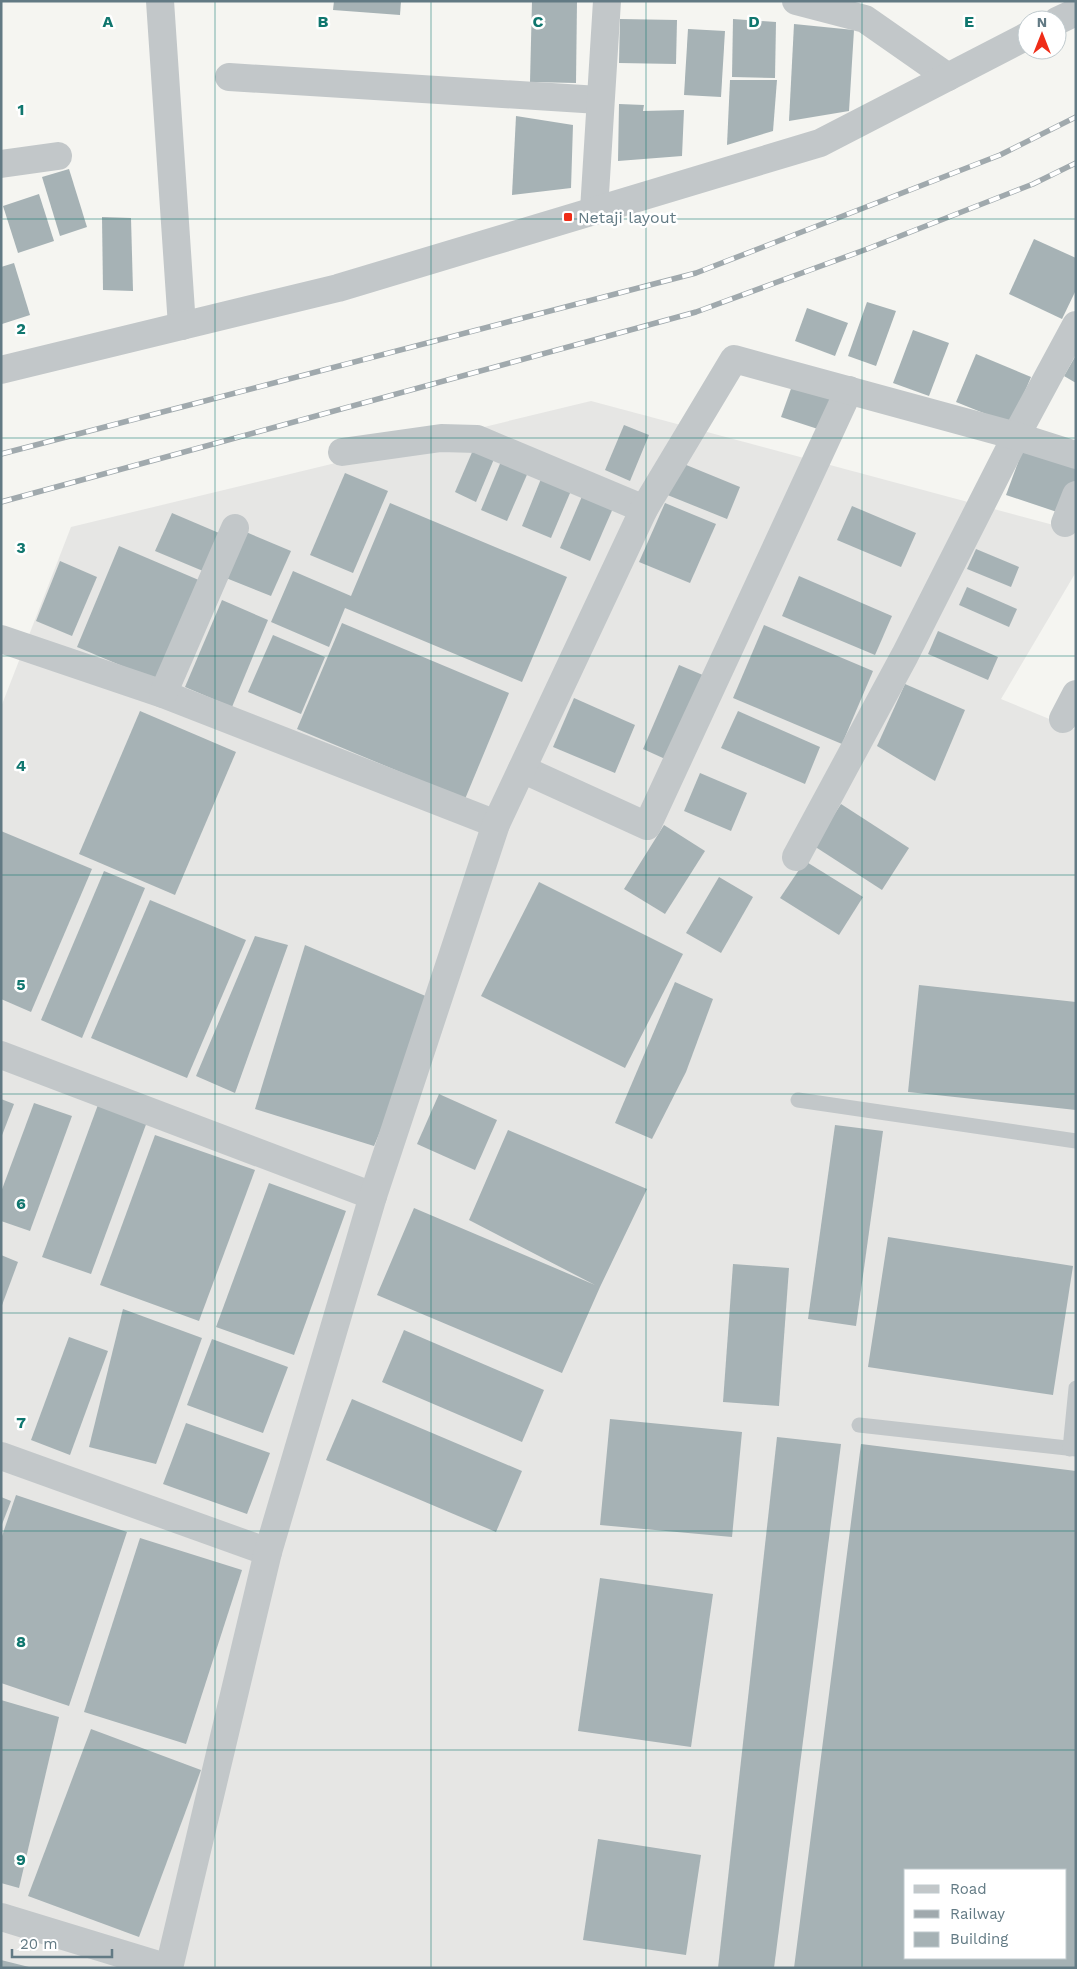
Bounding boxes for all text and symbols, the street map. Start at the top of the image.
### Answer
north arrow [1017,10,1067,60]
text: A [103,12,114,31]
text: B [318,12,329,31]
text: C [533,12,544,31]
text: D [748,12,760,31]
text: E [964,12,974,31]
text: N [1037,14,1047,30]
text: 1 [18,100,24,119]
place label: Netaji layout [578,208,677,227]
marker: Netaji layout [562,211,574,223]
text: 2 [16,319,26,338]
text: 3 [16,538,26,557]
text: 4 [16,756,26,775]
text: 5 [16,975,26,994]
text: 6 [16,1194,26,1213]
text: 7 [16,1413,26,1432]
text: 8 [16,1632,26,1651]
text: 9 [16,1850,26,1869]
legend [904,1869,1067,1959]
text: Road [950,1880,987,1898]
text: Railway [950,1905,1005,1923]
scale bar [12,1926,112,1958]
text: Building [950,1930,1008,1948]
text: 20 m [20,1935,58,1953]

